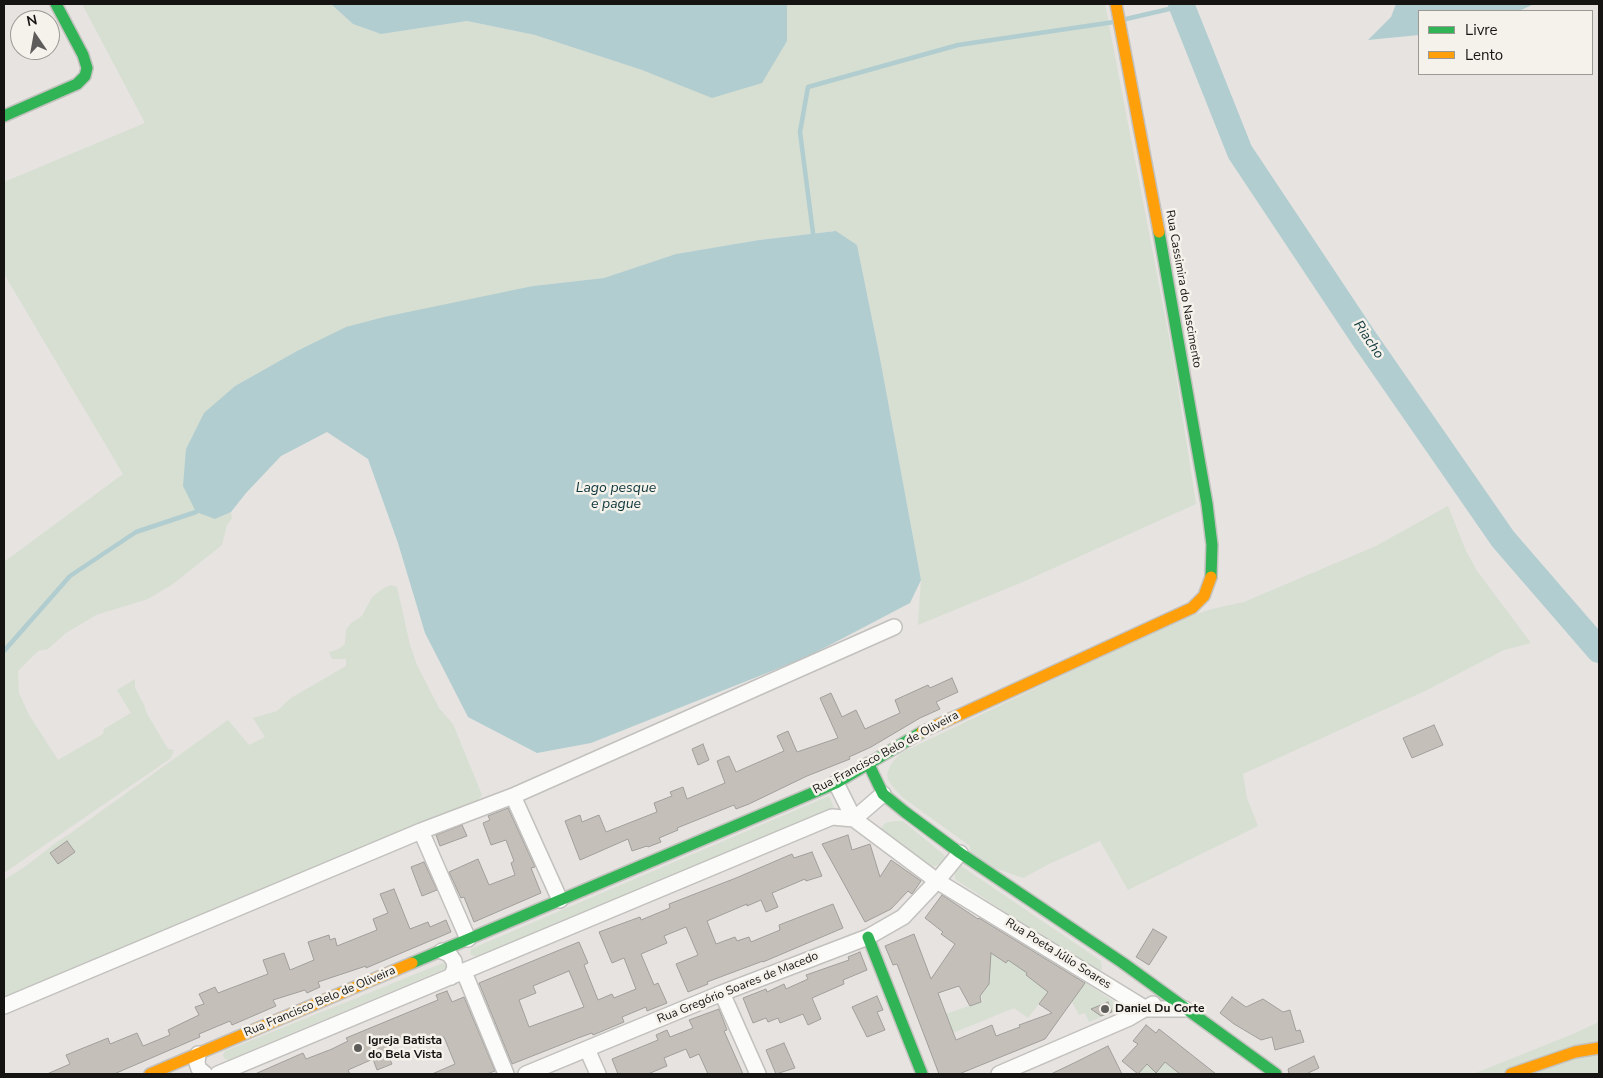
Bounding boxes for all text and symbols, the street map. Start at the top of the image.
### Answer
north arrow [10,10,60,60]
text: N [25,10,39,31]
legend [1418,10,1593,75]
text: Livre [1465,20,1498,40]
text: Lento [1465,45,1503,65]
street label: Rua Cassimira do Nascimento [1162,209,1204,369]
water label: Riacho [1349,318,1387,362]
water label: Lago pesque e pague [576,481,656,514]
street label: Rua Francisco Belo de Oliveira [811,708,961,798]
street label: Rua Poeta Júlio Soares [1003,916,1113,992]
street label: Rua Gregório Soares de Macedo [655,949,821,1027]
street label: Rua Francisco Belo de Oliveira [242,964,398,1040]
place label: Daniel Du Corte [1115,1002,1204,1016]
marker: Daniel Du Corte [1099,1003,1111,1015]
place label: Igreja Batista do Bela Vista [368,1034,442,1062]
marker: Igreja Batista do Bela Vista [352,1042,364,1054]

